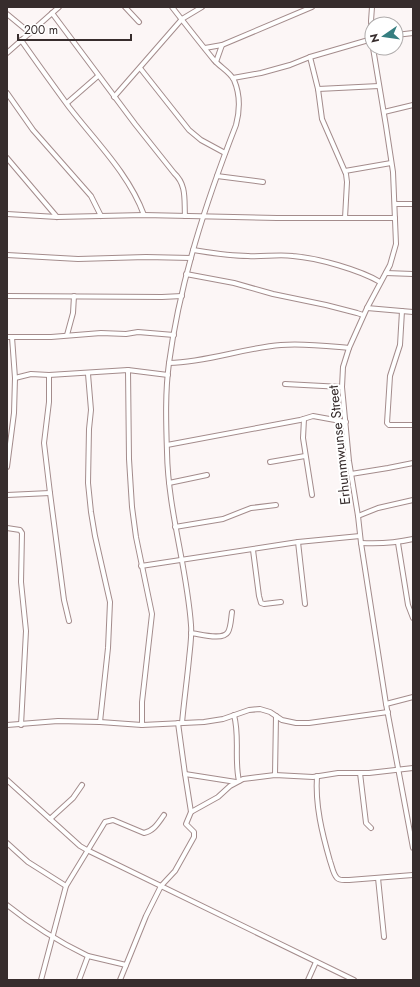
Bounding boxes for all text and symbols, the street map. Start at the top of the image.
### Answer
scale bar [18,16,131,42]
north arrow [364,16,404,56]
text: 200 m [24,21,58,39]
text: N [365,32,383,44]
street label: Erhunmwunse Street [323,384,355,506]

